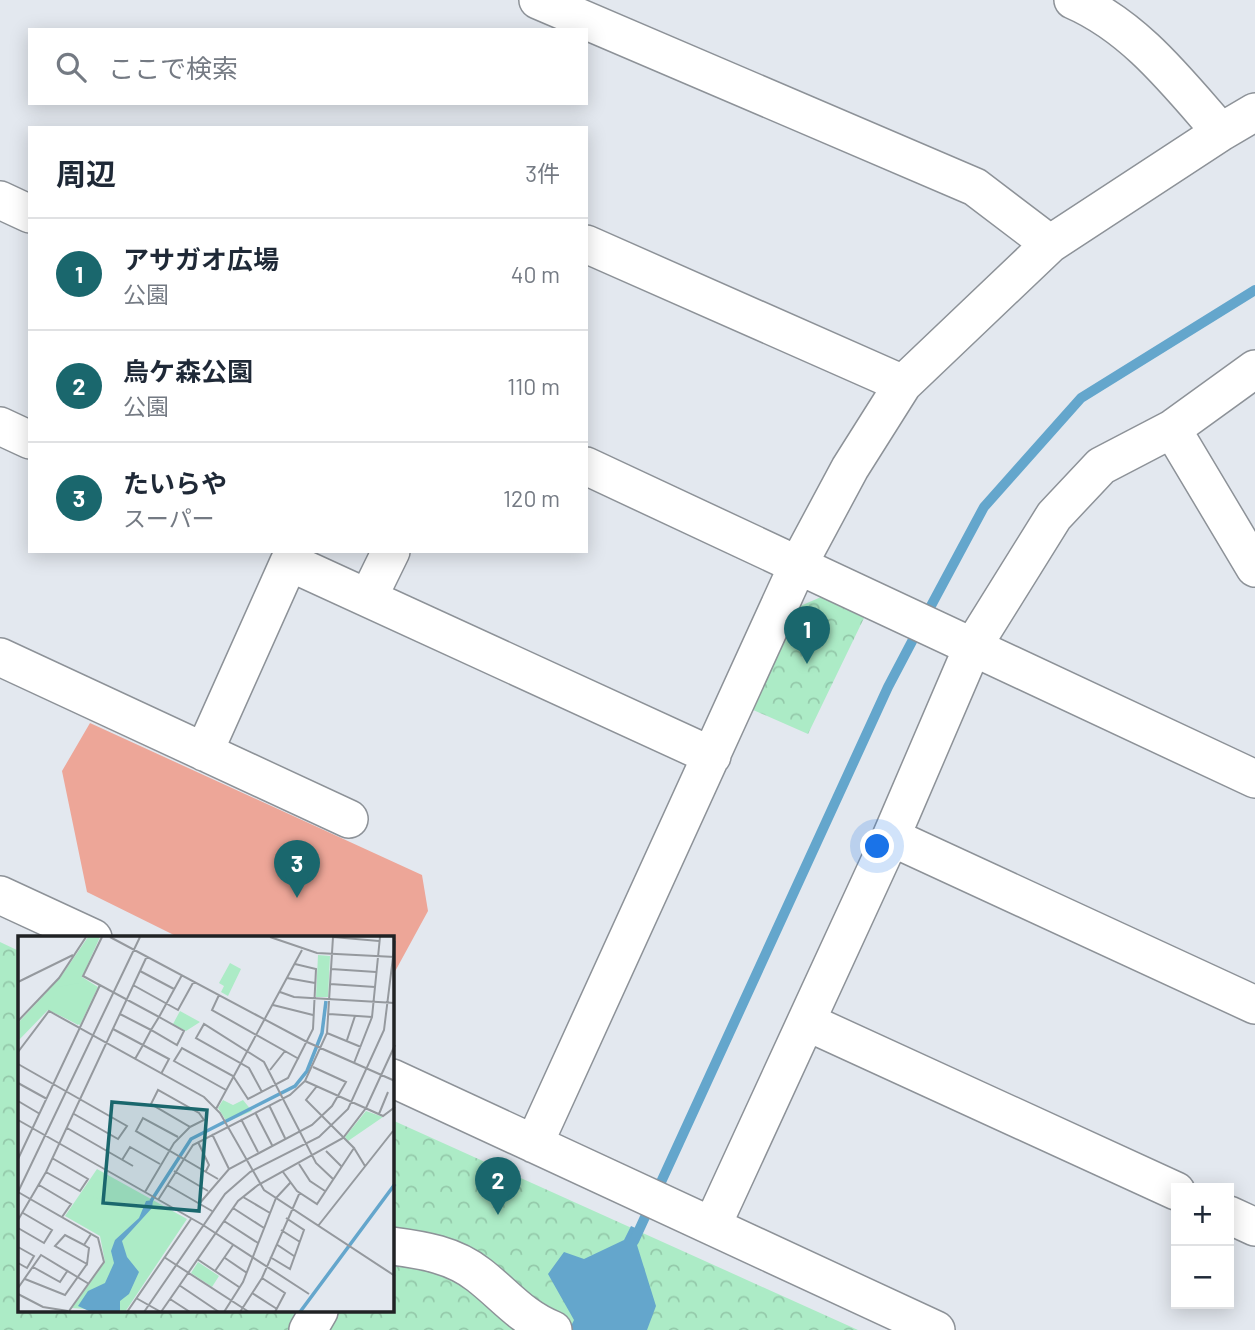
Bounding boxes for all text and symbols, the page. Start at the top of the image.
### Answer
search box [28,28,588,105]
icon: search [52,48,90,86]
text: ここで検索 [108,52,238,83]
text: 周辺 [56,155,116,191]
text: 3件 [525,159,560,187]
text: アサガオ広場 [123,243,279,274]
text: 1 [75,260,83,288]
text: 40 m [511,260,560,288]
text: 公園 [123,280,169,308]
text: 烏ケ森公園 [123,355,253,386]
text: 2 [73,372,85,400]
text: 110 m [507,372,560,400]
text: 公園 [123,392,169,420]
text: たいらや [123,467,227,498]
text: 3 [73,484,85,512]
text: 120 m [503,484,560,512]
text: スーパー [123,504,215,532]
pin: 1 [784,606,830,664]
your location [860,829,894,863]
pin: 3 [274,840,320,898]
inset map [18,936,394,1312]
pin: 2 [475,1157,521,1215]
map controls [1171,1183,1234,1309]
button: + [1171,1183,1234,1246]
button: − [1171,1246,1234,1309]

